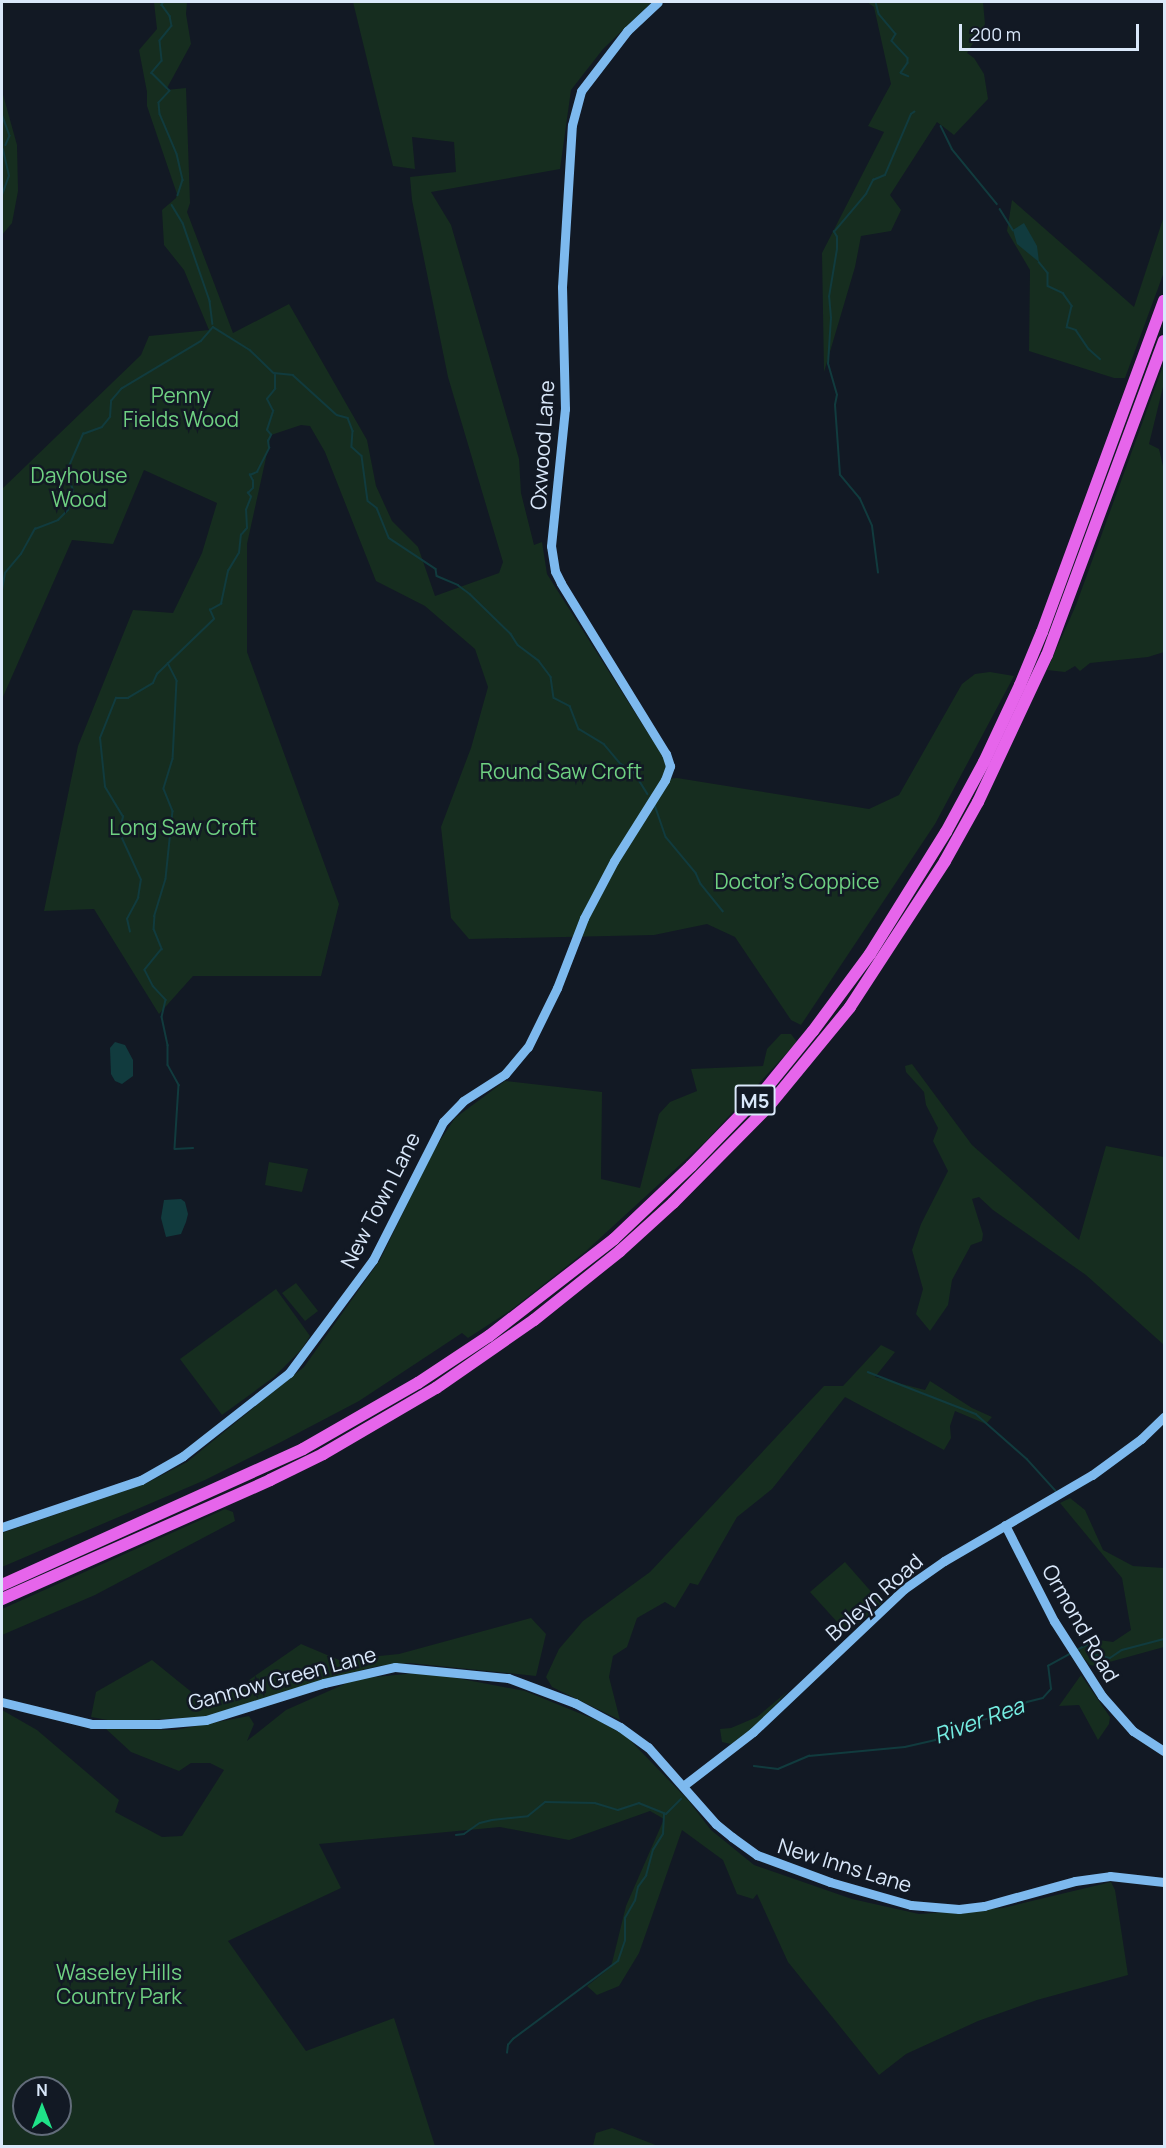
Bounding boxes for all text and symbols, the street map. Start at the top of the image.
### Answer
scale bar [962,12,1142,50]
text: 200 m [970,22,1021,46]
street label: Oxwood Lane [525,379,559,511]
park label: Penny Fields Wood [123,382,239,432]
park label: Dayhouse Wood [31,462,127,512]
park label: Round Saw Croft [480,758,642,784]
park label: Long Saw Croft [109,814,257,840]
park label: Doctor's Coppice [715,868,879,894]
road number: M5 [734,1083,776,1117]
street label: New Town Lane [335,1128,425,1272]
street label: Boleyn Road [821,1548,927,1646]
street label: Ormond Road [1037,1560,1125,1686]
street label: Gannow Green Lane [185,1641,379,1715]
water label: River Rea [930,1693,1028,1749]
street label: New Inns Lane [775,1833,915,1897]
park label: Waseley Hills Country Park [56,1959,182,2009]
north arrow [12,2076,72,2136]
text: N [36,2079,48,2101]

